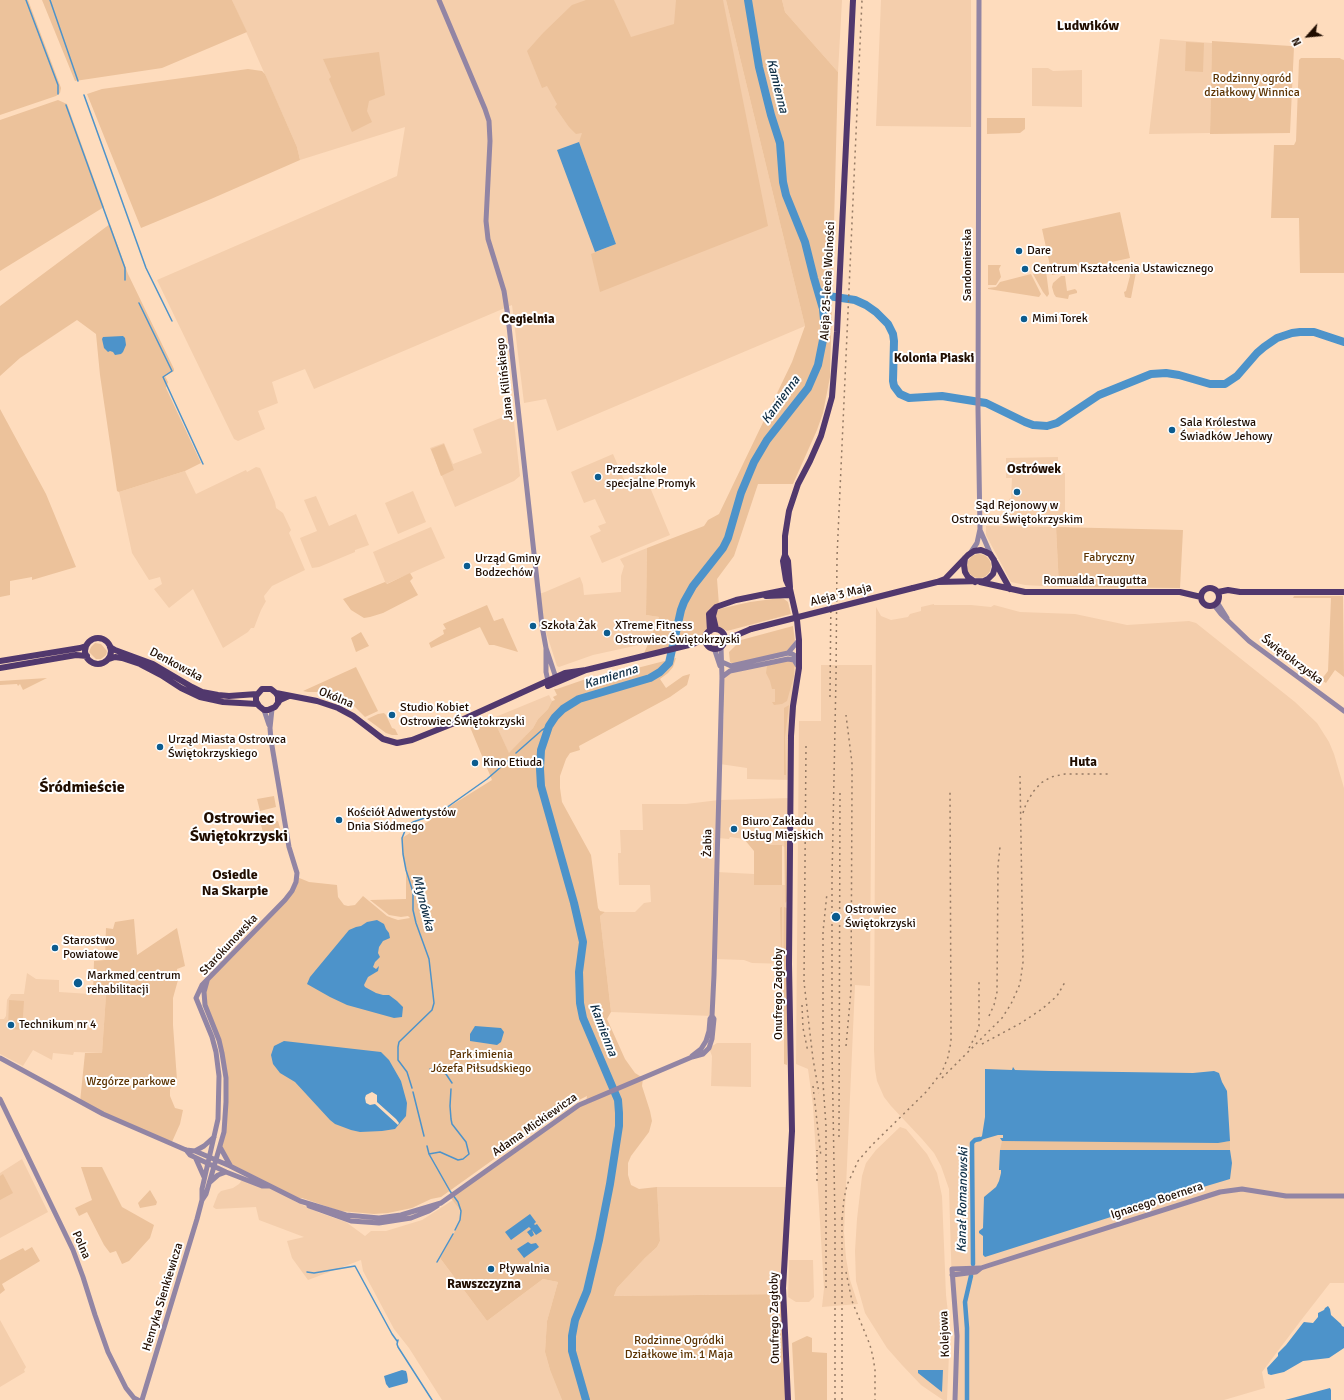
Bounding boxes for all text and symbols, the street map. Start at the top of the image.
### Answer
north arrow [1288,16,1328,56]
district label: Ludwików [1057,18,1119,34]
text: N [1289,35,1304,48]
water label: Kamienna [763,57,791,115]
park label: Rodzinny ogród działkowy Winnica [1204,72,1300,100]
street label: Aleja 25-lecia Wolności [818,221,838,341]
street label: Sandomierska [961,229,975,301]
place label: Dare [1027,244,1051,258]
marker: Dare [1014,246,1024,256]
place label: Centrum Kształcenia Ustawicznego [1033,262,1214,276]
marker: Centrum Kształcenia Ustawicznego [1020,264,1030,274]
district label: Cegielnia [501,312,555,328]
place label: Mimi Torek [1032,312,1088,326]
marker: Mimi Torek [1019,314,1029,324]
street label: Jana Kilińskiego [493,337,517,421]
district label: Kolonia Piaski [894,351,974,367]
water label: Kamienna [758,373,804,427]
place label: Sala Królestwa Świadków Jehowy [1180,416,1272,444]
marker: Sala Królestwa Świadków Jehowy [1167,425,1177,435]
district label: Ostrówek [1007,462,1061,478]
place label: Przedszkole specjalne Promyk [606,463,696,491]
marker: Przedszkole specjalne Promyk [593,472,603,482]
marker: Sąd Rejonowy w Ostrowcu Świętokrzyskim [1012,487,1022,497]
place label: Sąd Rejonowy w Ostrowcu Świętokrzyskim [951,499,1083,527]
park label: Fabryczny [1083,551,1135,565]
place label: Urząd Gminy Bodzechów [475,552,540,580]
marker: Urząd Gminy Bodzechów [462,561,472,571]
street label: Romualda Traugutta [1043,574,1147,588]
street label: Aleja 3 Maja [809,580,873,610]
place label: Szkoła Żak [541,619,596,633]
place label: XTreme Fitness Ostrowiec Świętokrzyski [615,619,740,647]
marker: Szkoła Żak [528,621,538,631]
marker: XTreme Fitness Ostrowiec Świętokrzyski [602,628,612,638]
street label: Świętokrzyska [1258,632,1326,688]
street label: Denkowska [147,645,205,685]
water label: Kamienna [582,661,640,693]
street label: Okólna [317,685,355,711]
place label: Studio Kobiet Ostrowiec Świętokrzyski [400,701,525,729]
marker: Studio Kobiet Ostrowiec Świętokrzyski [387,710,397,720]
place label: Urząd Miasta Ostrowca Świętokrzyskiego [168,733,286,761]
marker: Urząd Miasta Ostrowca Świętokrzyskiego [155,742,165,752]
district label: Huta [1069,755,1097,771]
place label: Kino Etiuda [483,756,542,770]
marker: Kino Etiuda [470,758,480,768]
district label: Śródmieście [39,778,125,798]
place label: Kościół Adwentystów Dnia Siódmego [347,806,456,834]
district label: Ostrowiec Świętokrzyski [190,809,288,847]
marker: Kościół Adwentystów Dnia Siódmego [334,815,344,825]
place label: Biuro Zakładu Usług Miejskich [742,815,823,843]
marker: Biuro Zakładu Usług Miejskich [729,824,739,834]
street label: Żabia [701,829,715,857]
district label: Osiedle Na Skarpie [202,867,268,900]
water label: Młynówka [408,873,438,933]
place label: Ostrowiec Świętokrzyski [845,903,916,931]
street label: Starokunowska [197,911,261,979]
marker: Ostrowiec Świętokrzyski [830,911,842,923]
place label: Starostwo Powiatowe [63,934,118,962]
marker: Starostwo Powiatowe [50,943,60,953]
street label: Onufrego Zagłoby [772,948,786,1040]
place label: Markmed centrum rehabilitacji [87,969,181,997]
marker: Markmed centrum rehabilitacji [72,977,84,989]
water label: Kamienna [586,1001,620,1059]
place label: Technikum nr 4 [19,1018,97,1032]
marker: Technikum nr 4 [6,1020,16,1030]
park label: Park imienia Józefa Piłsudskiego [431,1048,531,1076]
park label: Wzgórze parkowe [86,1075,176,1089]
street label: Adama Mickiewicza [490,1090,580,1160]
water label: Kanał Romanowski [954,1147,972,1253]
street label: Ignacego Boernera [1109,1179,1205,1223]
street label: Polna [69,1229,93,1261]
street label: Henryka Sienkiewicza [140,1241,186,1353]
place label: Pływalnia [499,1262,550,1276]
marker: Pływalnia [486,1264,496,1274]
street label: Onufrego Zagłoby [767,1272,783,1364]
district label: Rawszczyzna [447,1277,521,1293]
street label: Kolejowa [937,1310,953,1358]
park label: Rodzinne Ogródki Działkowe im. 1 Maja [625,1334,733,1362]

